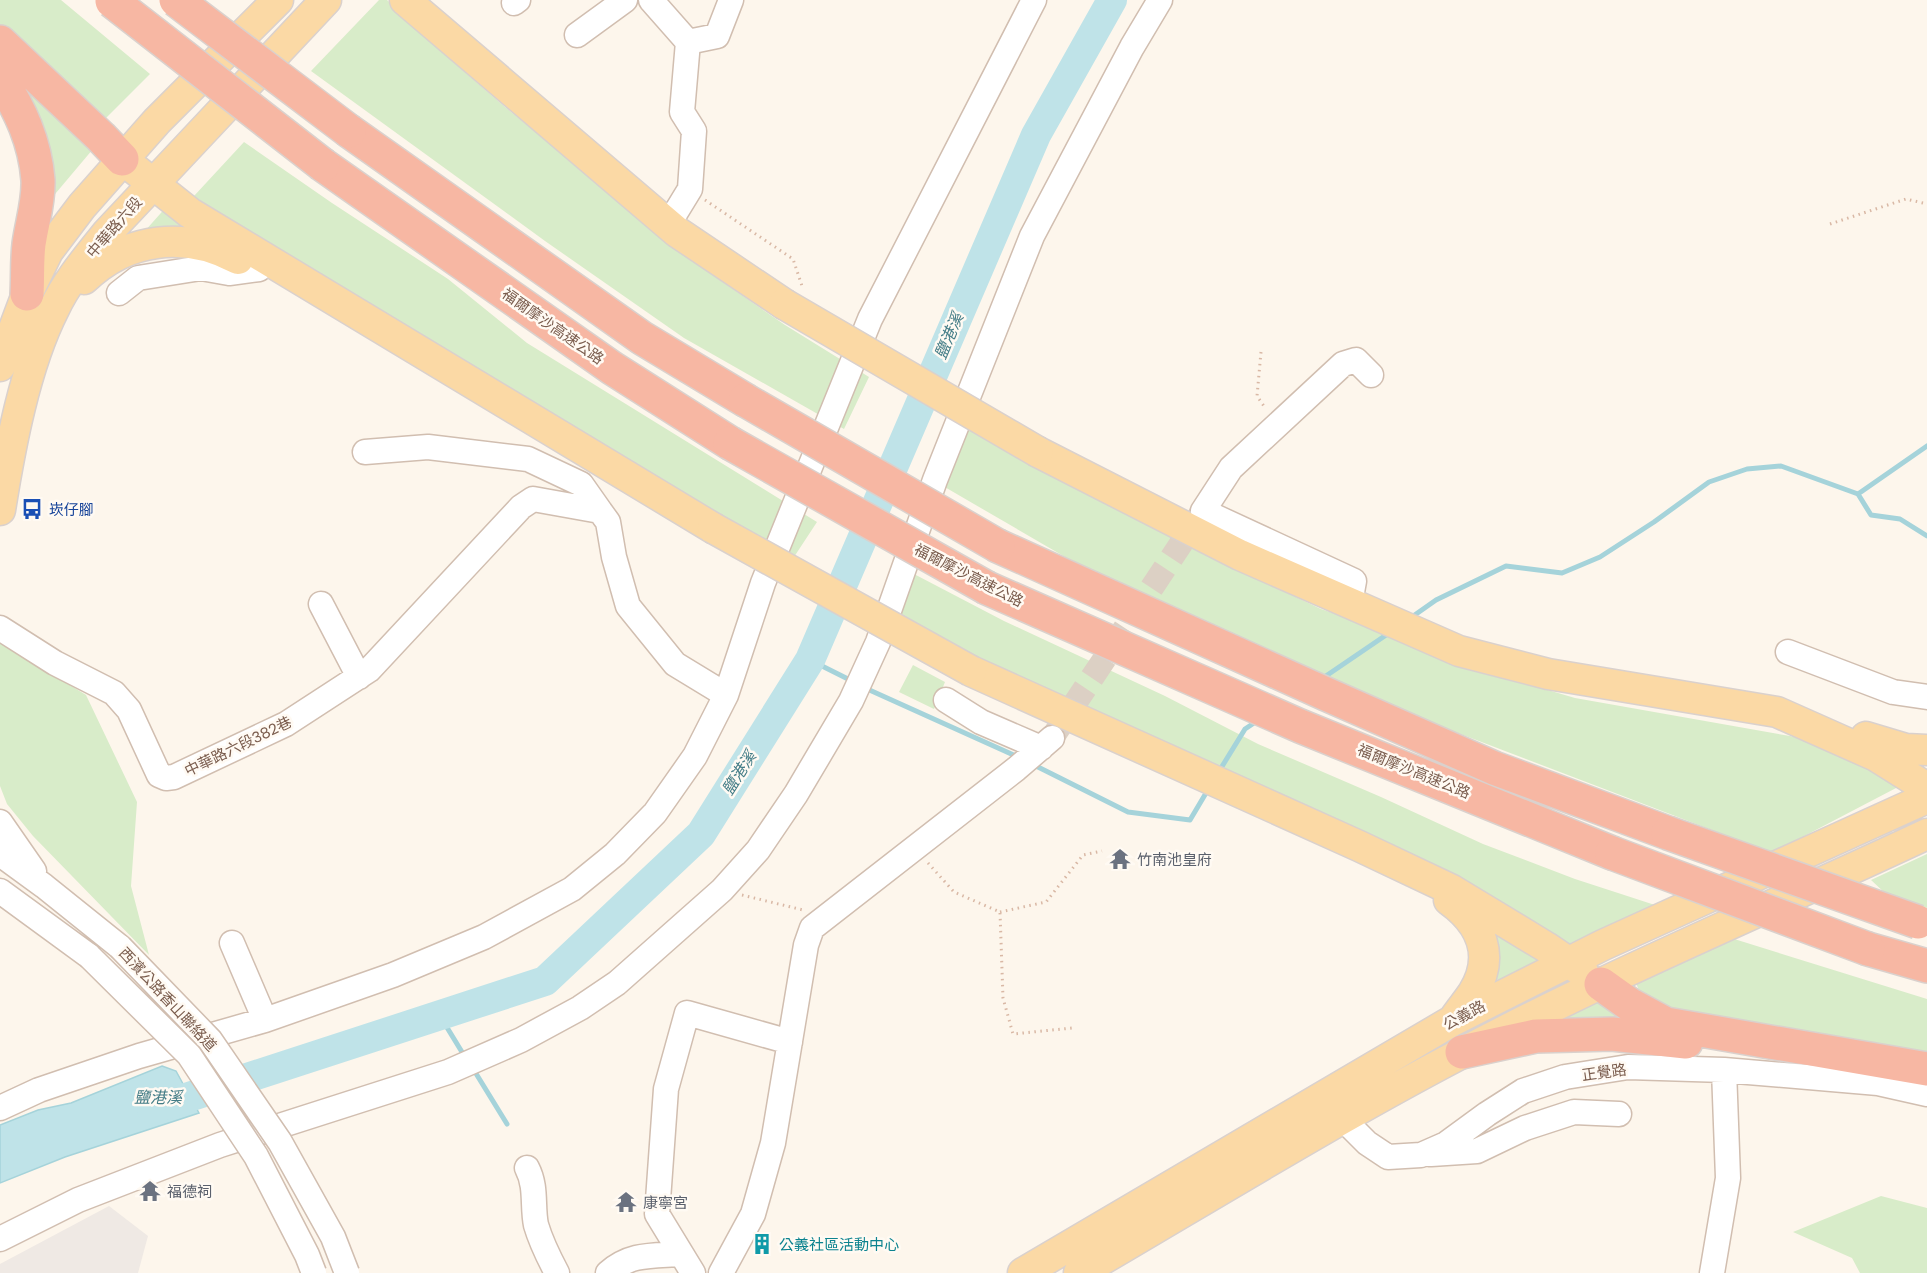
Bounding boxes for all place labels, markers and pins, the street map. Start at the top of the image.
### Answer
bus stop icon: 崁仔腳 [20,497,44,521]
place label: 崁仔腳 [49,499,94,520]
temple icon: 竹南池皇府 [1108,847,1132,871]
place label: 竹南池皇府 [1137,849,1212,870]
temple icon: 福德祠 [138,1179,162,1203]
place label: 福德祠 [167,1181,212,1202]
temple icon: 康寧宮 [614,1190,638,1214]
place label: 康寧宮 [643,1192,688,1213]
building icon: 公義社區活動中心 [750,1232,774,1256]
place label: 公義社區活動中心 [779,1234,899,1255]

